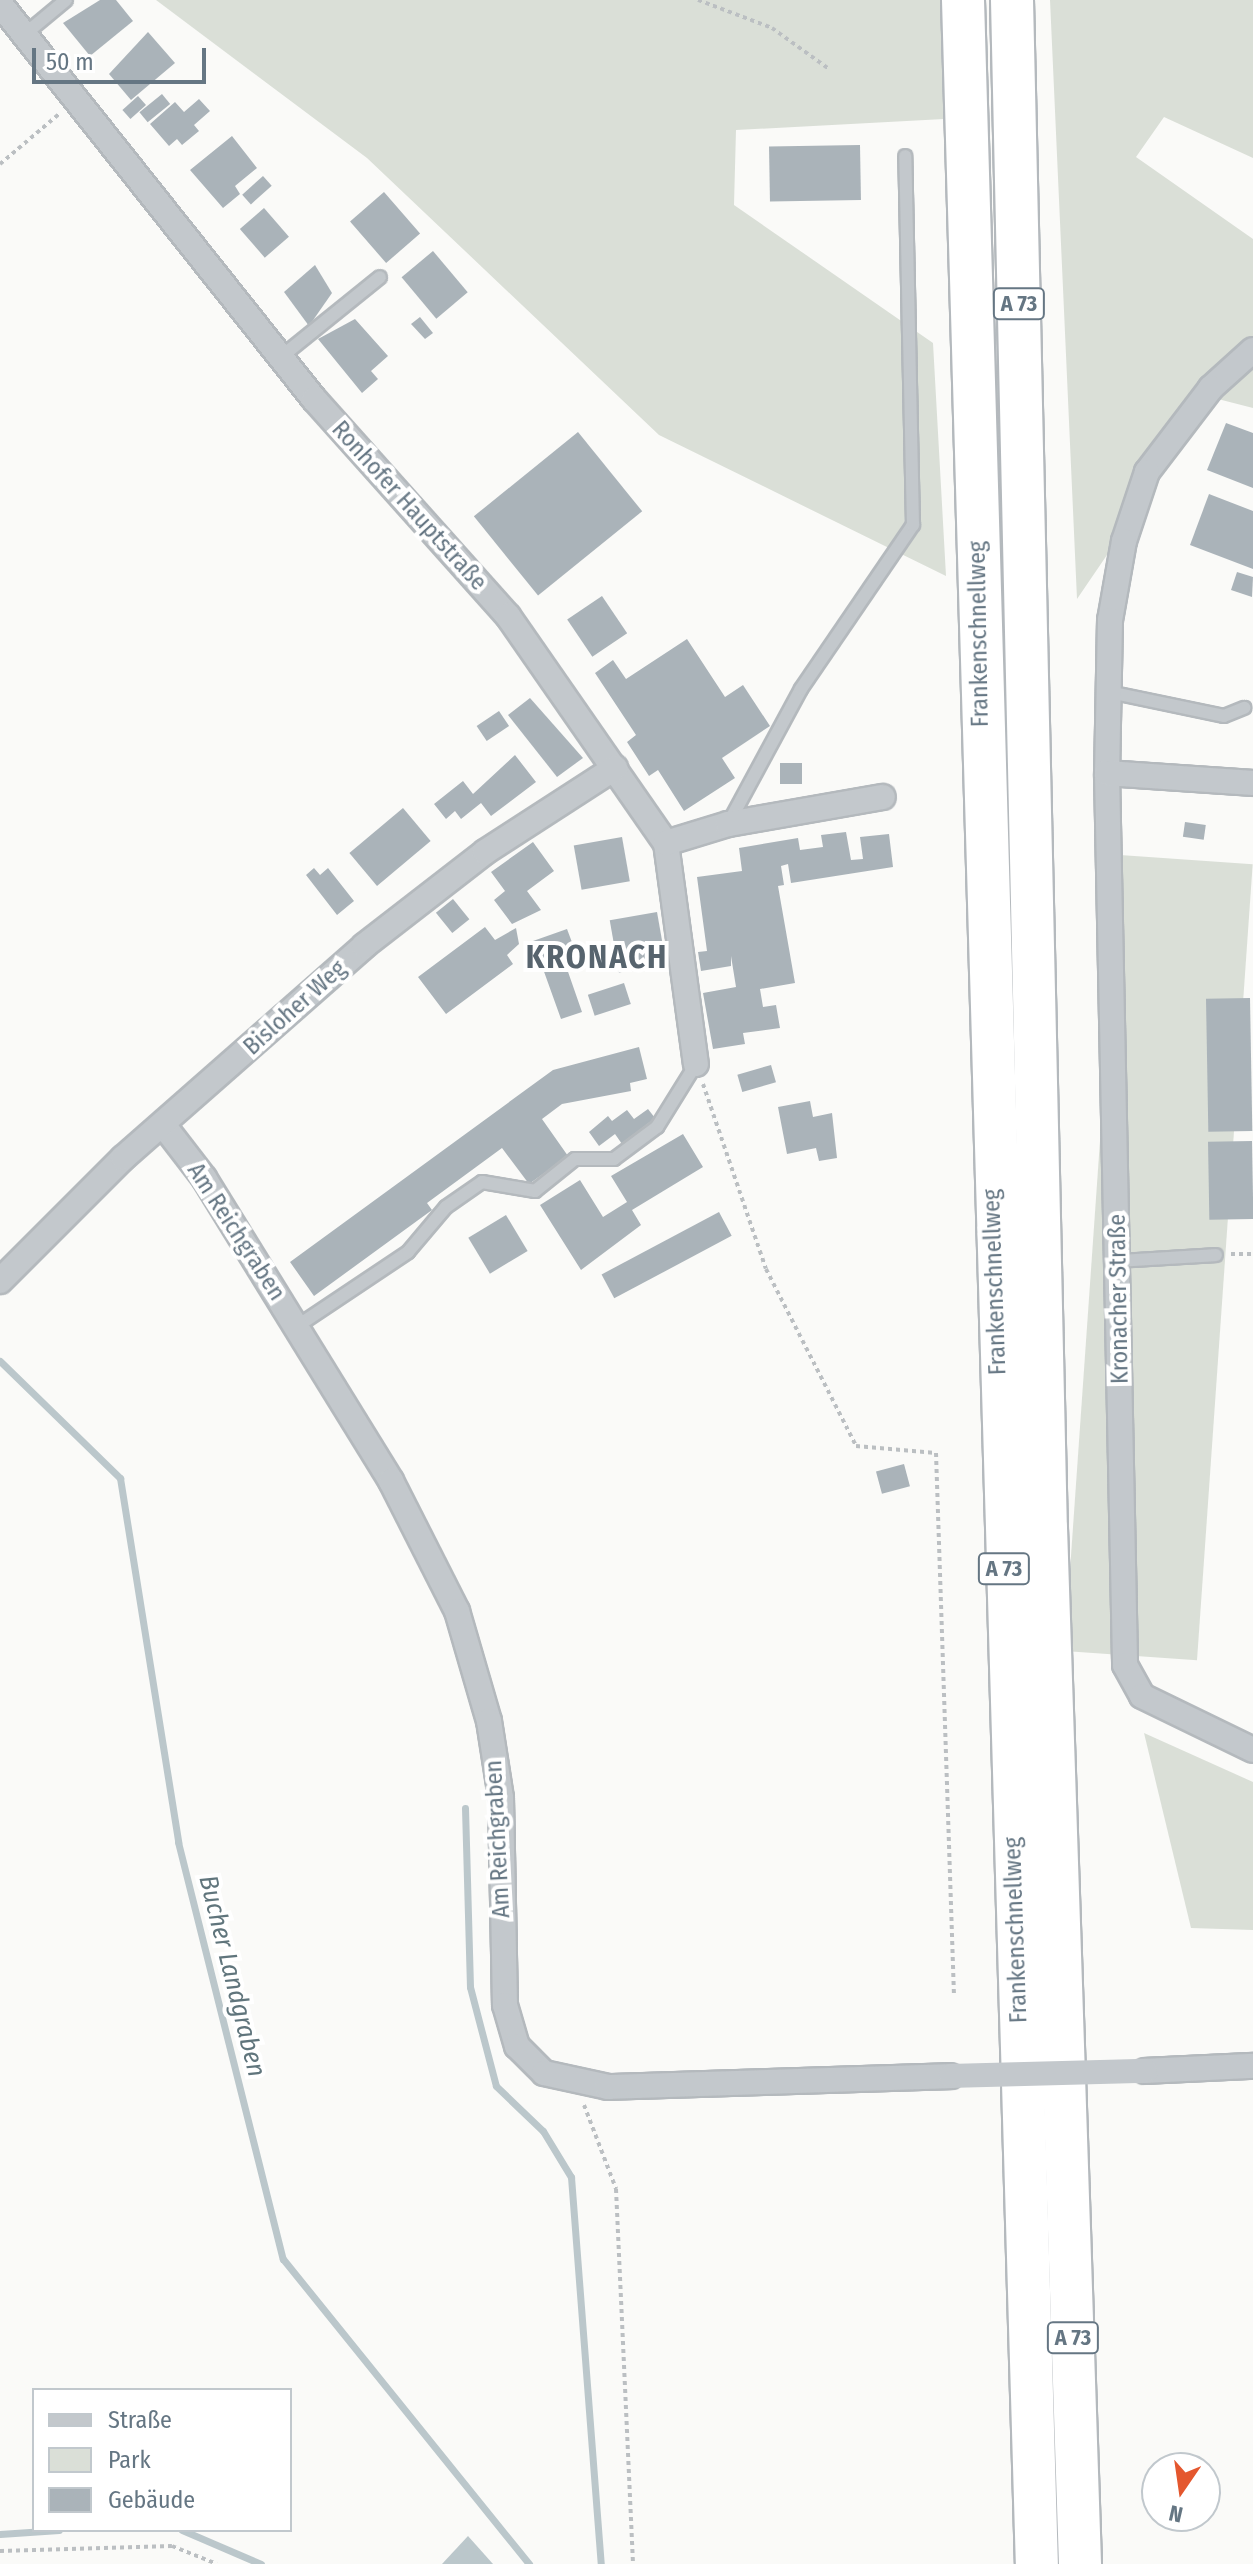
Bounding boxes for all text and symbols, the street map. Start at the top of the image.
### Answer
scale bar [36,32,210,82]
text: 50 m [46,48,94,76]
road number: A 73 [991,286,1047,322]
street label: Ronhofer Hauptstraße [325,415,493,597]
street label: Frankenschnellweg [963,541,995,727]
district label: KRONACH [526,938,668,976]
street label: Bisloher Weg [238,955,352,1061]
street label: Am Reichgraben [181,1158,291,1306]
street label: Frankenschnellweg [977,1188,1013,1376]
street label: Kronacher Straße [1103,1214,1135,1384]
road number: A 73 [976,1551,1032,1587]
street label: Am Reichgraben [479,1759,517,1919]
street label: Frankenschnellweg [998,1836,1034,2024]
water label: Bucher Landgraben [192,1872,272,2080]
road number: A 73 [1045,2320,1101,2356]
legend [32,2388,292,2532]
text: Straße [108,2406,172,2434]
text: Park [108,2446,151,2474]
north arrow [1141,2452,1221,2532]
text: Gebäude [108,2486,195,2514]
text: N [1166,2499,1185,2529]

